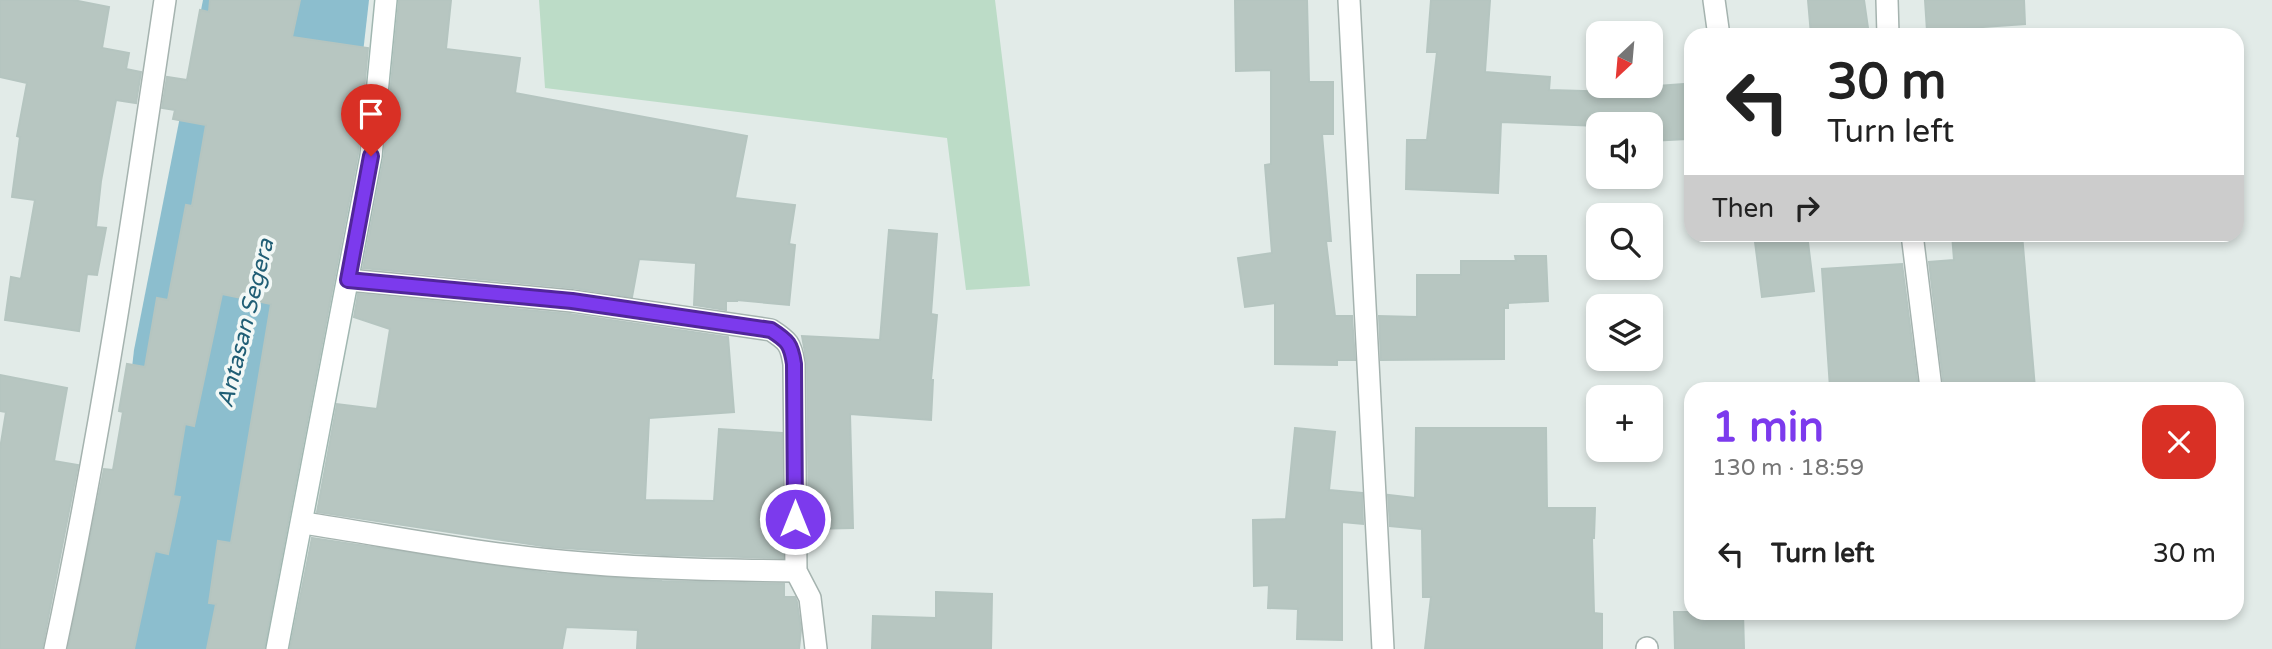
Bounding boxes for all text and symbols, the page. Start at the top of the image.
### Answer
north arrow [1586,21,1662,98]
map controls [1586,21,1663,462]
text: 30 m [1827,53,1946,112]
icon: left [1712,56,1803,147]
pin [341,84,401,156]
icon: arrive [352,95,390,133]
button: sound [1586,112,1663,189]
text: Turn left [1827,113,1954,151]
icon: right [1788,189,1826,227]
text: Then [1712,193,1774,224]
button: search [1586,203,1663,280]
water label: Antasan Segera [211,235,281,410]
button: layers [1586,294,1663,371]
button: + [1586,385,1663,462]
text: 1 min [1712,402,1824,453]
button: close [2142,405,2216,479]
text: 130 m · 18:59 [1712,454,1864,482]
position arrow [758,482,832,556]
icon: left [1712,535,1750,573]
text: Turn left [1771,538,1874,569]
text: 30 m [2153,538,2216,569]

